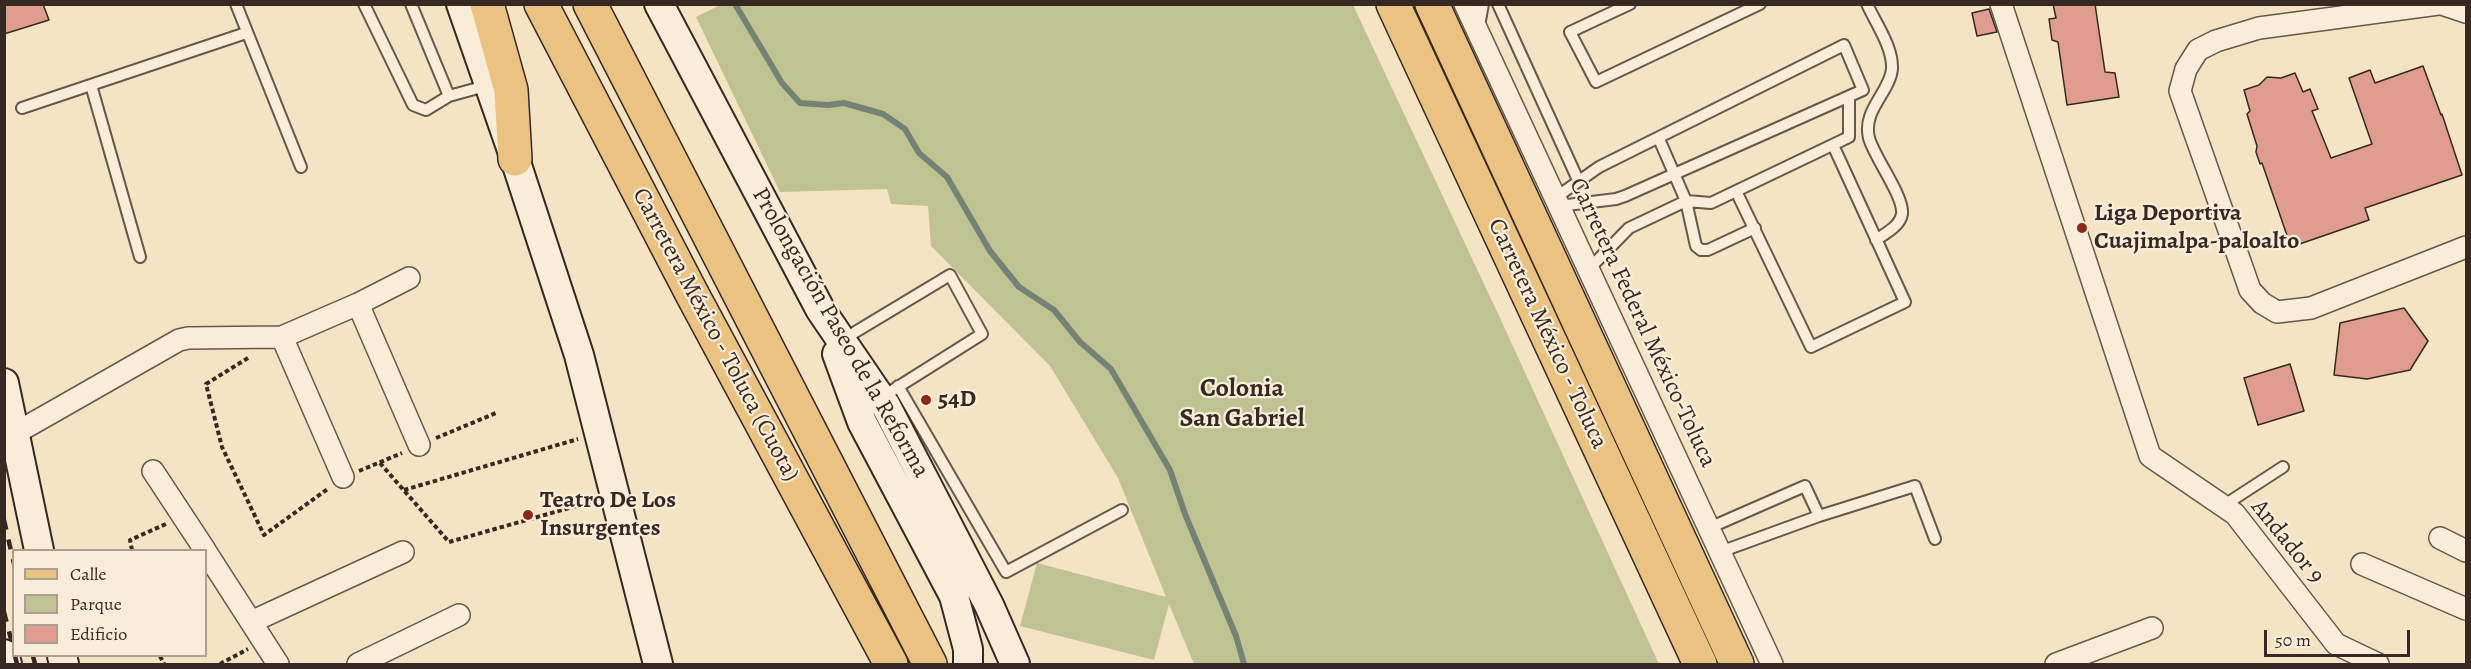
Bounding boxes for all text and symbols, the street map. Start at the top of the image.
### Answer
street label: Carretera Federal México-Toluca [1562,174,1722,472]
street label: Carretera México - Toluca (Cuota) [625,183,805,487]
street label: Prolongación Paseo de la Reforma [745,183,935,483]
place label: Liga Deportiva Cuajimalpa-paloalto [2094,200,2299,256]
street label: Carretera México - Toluca [1481,214,1613,454]
marker: Liga Deportiva Cuajimalpa-paloalto [2075,221,2089,235]
district label: Colonia San Gabriel [1180,374,1304,436]
place label: 54D [938,386,976,414]
marker: 54D [919,393,933,407]
place label: Teatro De Los Insurgentes [540,487,676,543]
street label: Andador 9 [2244,494,2330,590]
marker: Teatro De Los Insurgentes [521,508,535,522]
legend [12,549,207,657]
text: Calle [70,562,107,586]
text: Parque [70,592,122,616]
scale bar [2267,618,2412,656]
text: Edificio [70,622,127,646]
text: 50 m [2275,628,2311,652]

